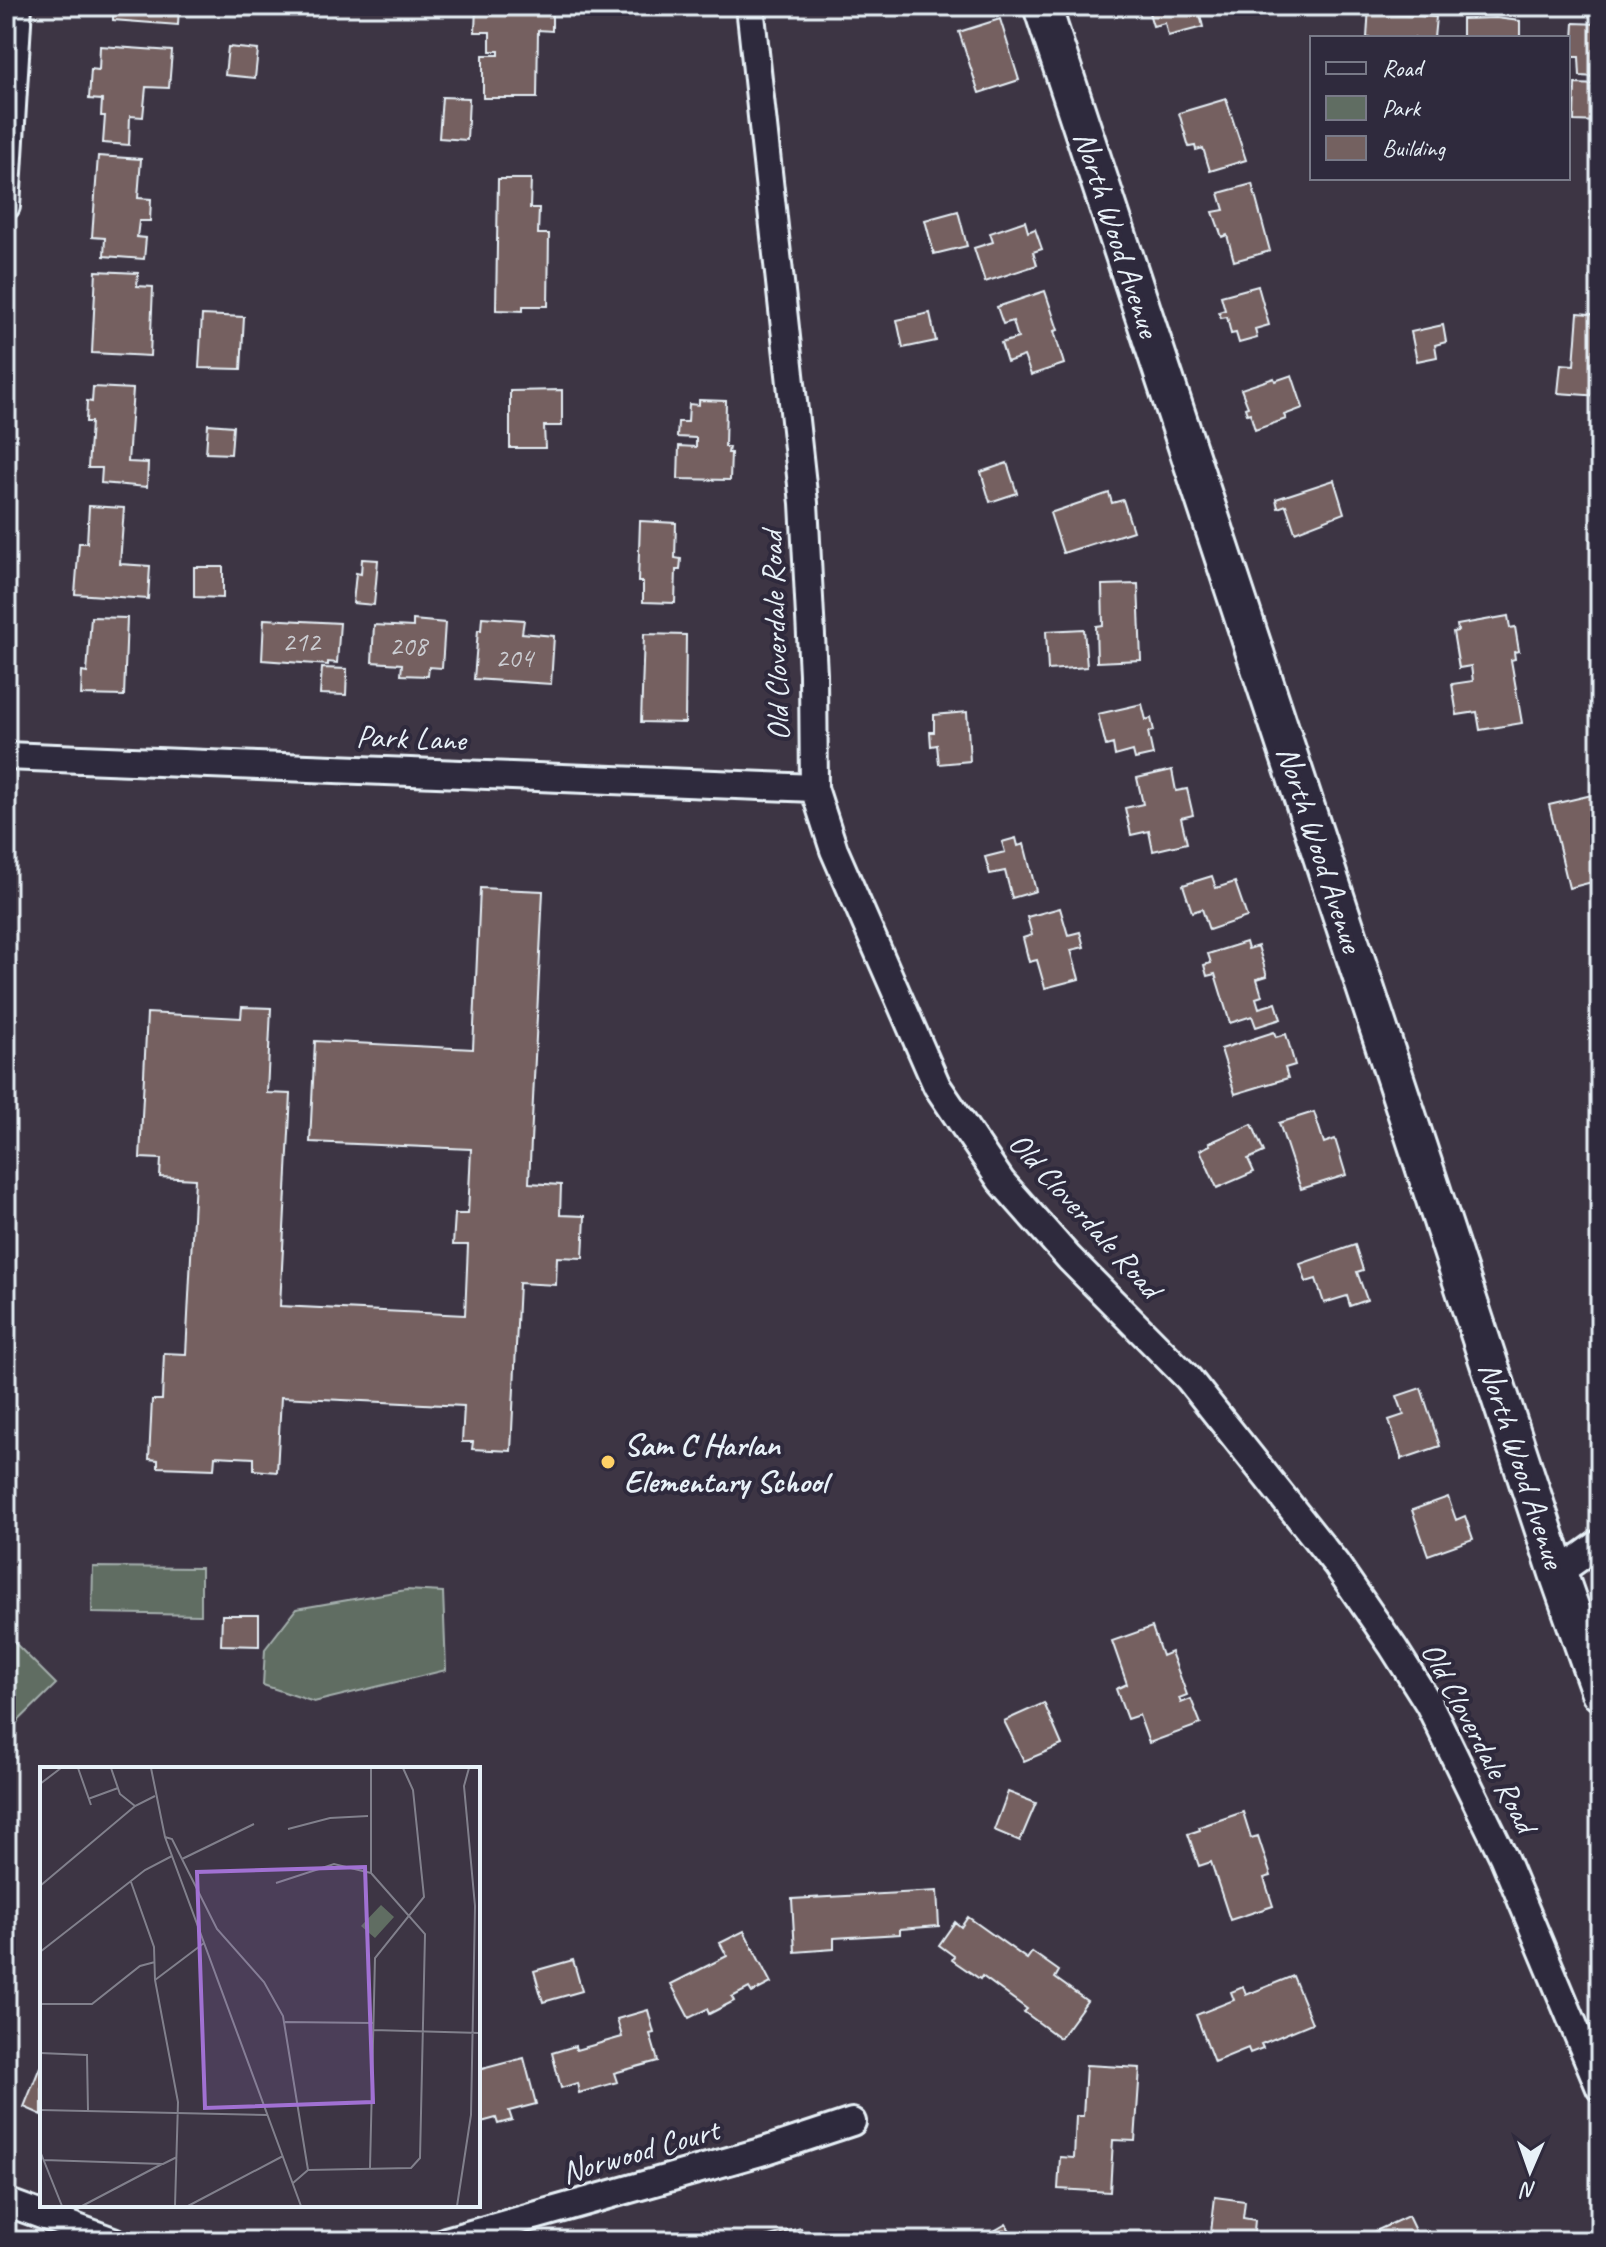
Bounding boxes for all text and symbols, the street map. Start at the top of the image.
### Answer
legend [1310,36,1570,180]
text: Road [1382,53,1426,83]
text: Park [1382,93,1422,123]
street label: North Wood Avenue [1064,126,1170,345]
text: Building [1382,133,1447,163]
street label: Old Cloverdale Road [751,525,799,742]
house number: 212 [282,624,322,659]
house number: 208 [389,628,429,663]
house number: 204 [495,640,535,675]
street label: Park Lane [355,716,469,760]
street label: North Wood Avenue [1267,741,1373,960]
street label: Old Cloverdale Road [1000,1123,1174,1311]
street label: North Wood Avenue [1469,1357,1575,1576]
place label: Sam C Harlan Elementary School [624,1424,833,1502]
marker: Sam C Harlan Elementary School [599,1453,617,1471]
street label: Old Cloverdale Road [1412,1635,1549,1844]
inset map [40,1767,480,2207]
street label: Norwood Court [557,2108,727,2193]
north arrow [1490,2131,1570,2211]
text: N [1519,2176,1537,2204]

